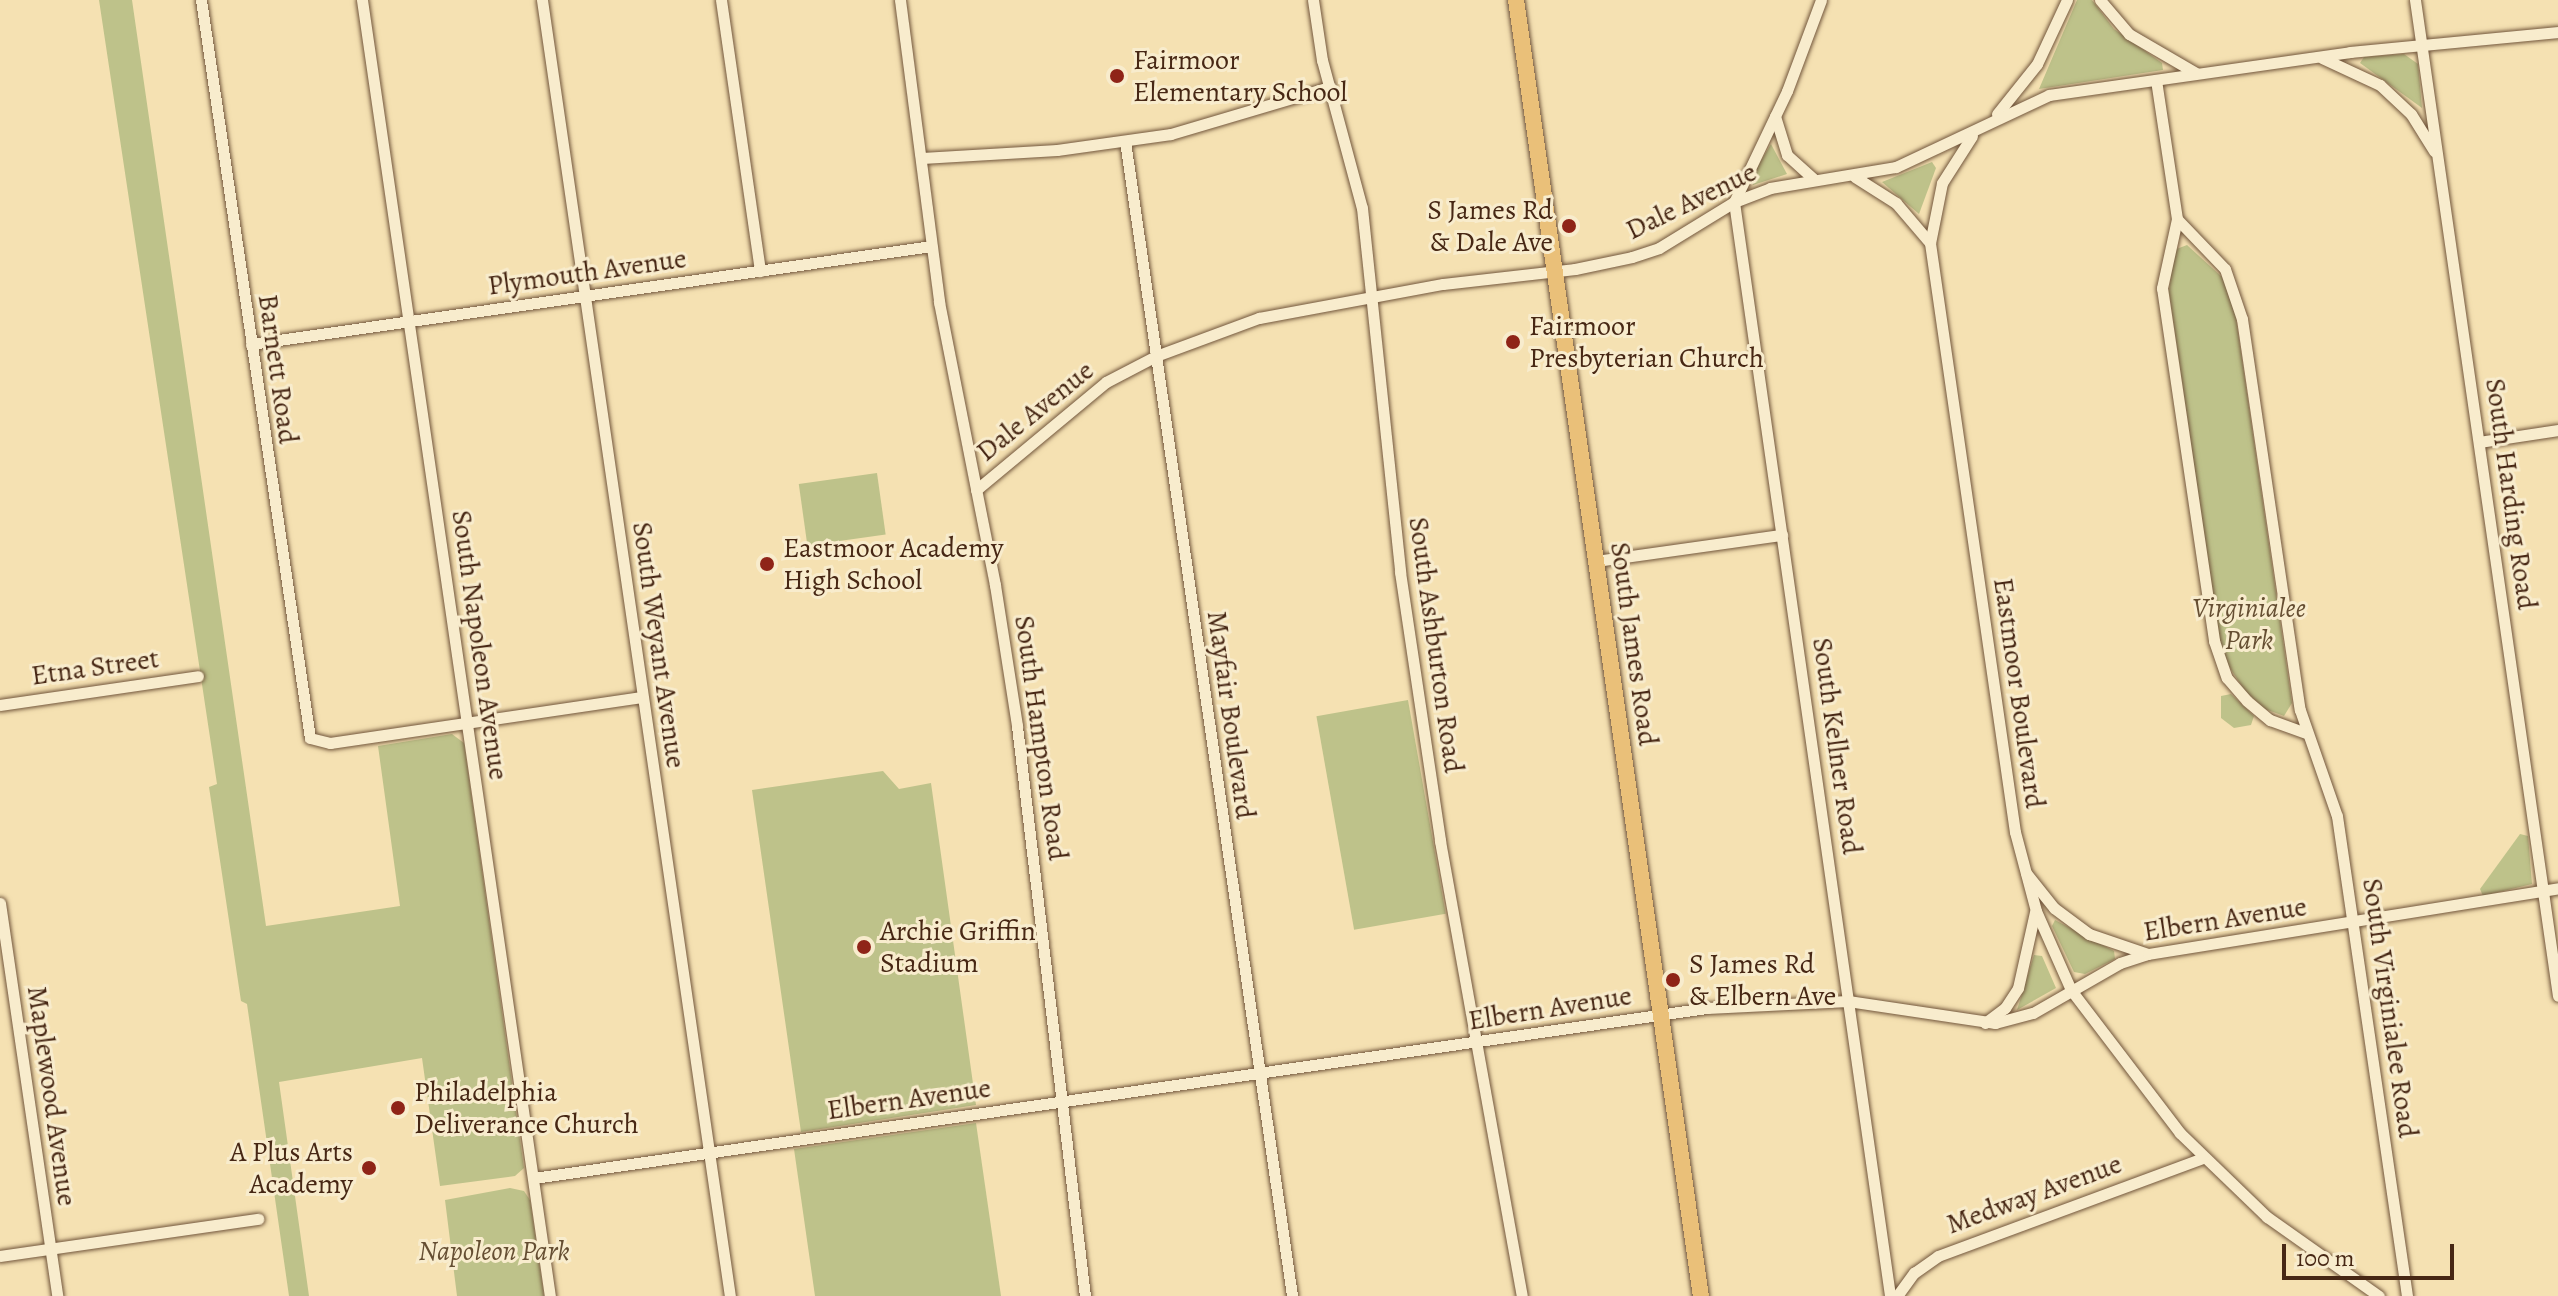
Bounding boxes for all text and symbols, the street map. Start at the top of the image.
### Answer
place label: Fairmoor Elementary School [1133,43,1347,109]
marker: Fairmoor Elementary School [1108,67,1126,85]
street label: Dale Avenue [1620,155,1762,247]
place label: S James Rd & Dale Ave [1427,193,1553,259]
marker: S James Rd & Dale Ave [1560,217,1578,235]
street label: Plymouth Avenue [486,241,688,303]
street label: Barnett Road [251,292,305,446]
place label: Fairmoor Presbyterian Church [1529,309,1764,375]
marker: Fairmoor Presbyterian Church [1504,333,1522,351]
street label: Dale Avenue [970,354,1100,468]
street label: South Harding Road [2478,376,2544,612]
street label: South Napoleon Avenue [444,508,516,782]
street label: South Ashburton Road [1401,515,1471,775]
street label: South Weyant Avenue [625,520,693,770]
place label: Eastmoor Academy High School [783,531,1003,597]
street label: South James Road [1603,540,1665,748]
marker: Eastmoor Academy High School [758,555,776,573]
street label: Eastmoor Boulevard [1986,576,2052,810]
park label: Virginialee Park [2192,591,2306,657]
street label: Mayfair Boulevard [1200,609,1262,821]
street label: South Hampton Road [1007,613,1075,863]
street label: South Kellner Road [1805,635,1869,857]
street label: Etna Street [29,641,161,693]
street label: South Virginialee Road [2355,876,2425,1140]
street label: Elbern Avenue [2141,889,2309,949]
place label: Archie Griffin Stadium [880,914,1036,980]
marker: Archie Griffin Stadium [855,938,873,956]
place label: S James Rd & Elbern Ave [1689,947,1836,1013]
marker: S James Rd & Elbern Ave [1664,971,1682,989]
street label: Elbern Avenue [1466,978,1634,1038]
street label: Maplewood Avenue [20,984,84,1208]
street label: Elbern Avenue [825,1071,993,1127]
place label: Philadelphia Deliverance Church [414,1075,639,1141]
marker: Philadelphia Deliverance Church [389,1099,407,1117]
place label: A Plus Arts Academy [230,1135,353,1201]
street label: Medway Avenue [1942,1147,2126,1241]
marker: A Plus Arts Academy [360,1159,378,1177]
scale bar [2286,1228,2458,1278]
park label: Napoleon Park [418,1234,570,1268]
text: 100 m [2296,1242,2355,1274]

